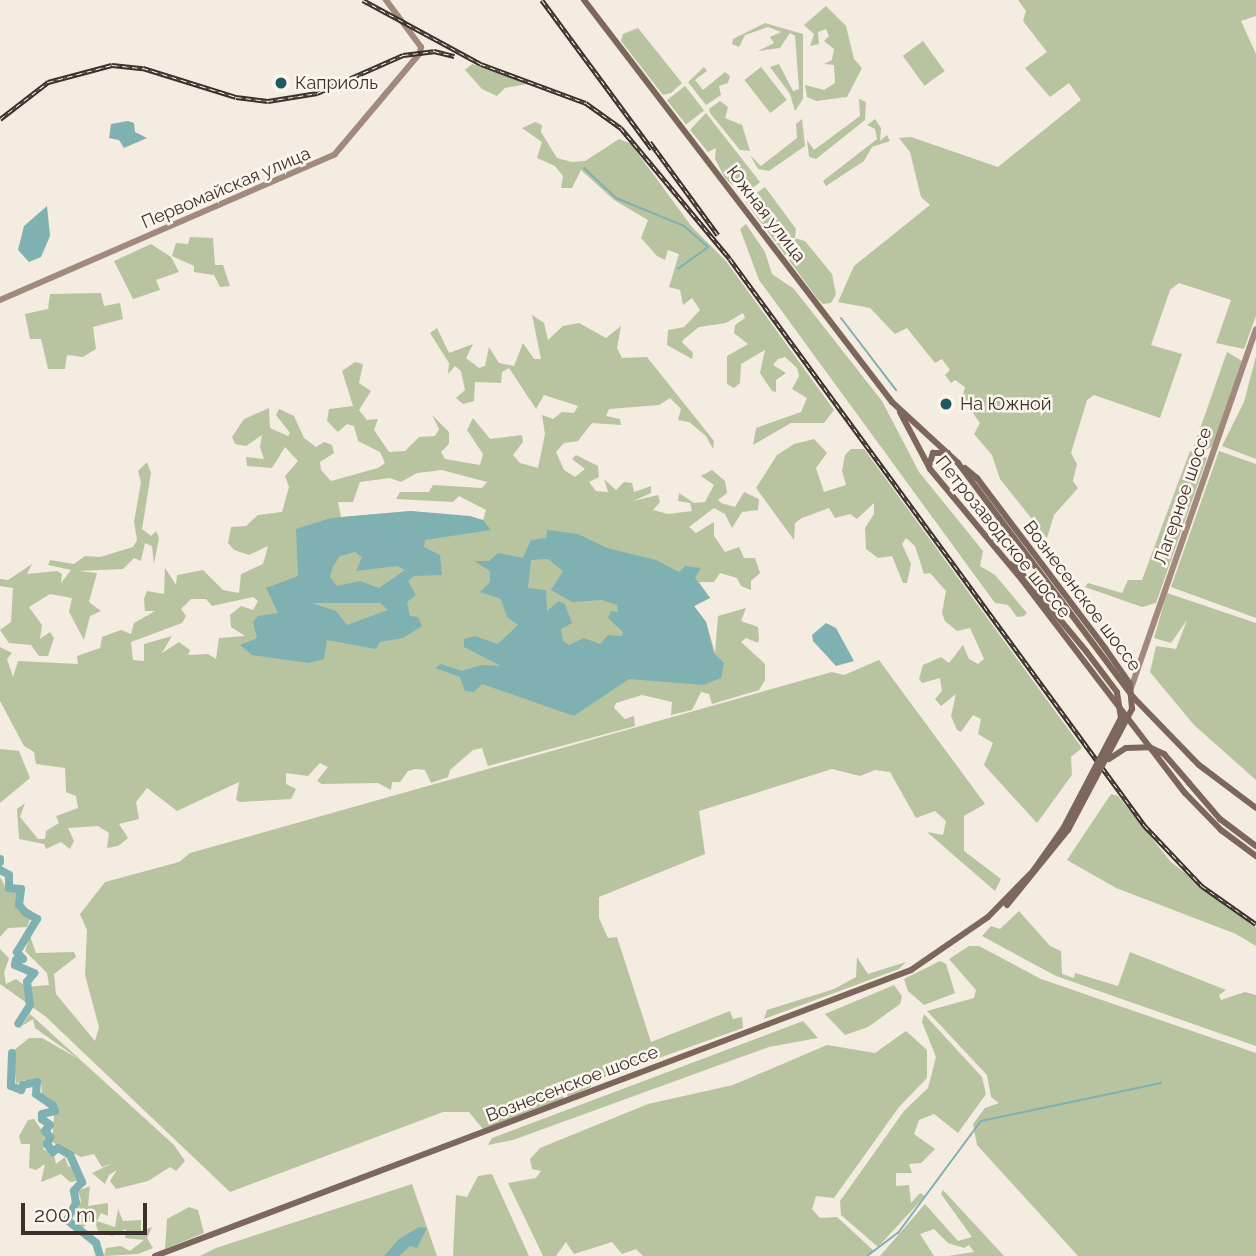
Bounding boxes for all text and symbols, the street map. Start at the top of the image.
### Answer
place label: Каприоль [295,72,378,94]
marker: Каприоль [273,75,289,91]
street label: Первомайская улица [138,143,314,233]
street label: Южная улица [721,161,811,267]
place label: На Южной [960,393,1051,415]
marker: На Южной [938,396,954,412]
street label: Лагерное шоссе [1149,425,1217,567]
street label: Петрозаводское шоссе [931,452,1075,622]
street label: Вознесенское шоссе [1018,517,1146,675]
street label: Вознесенское шоссе [483,1041,661,1127]
scale bar [24,1190,150,1234]
text: 200 m [34,1202,95,1227]

